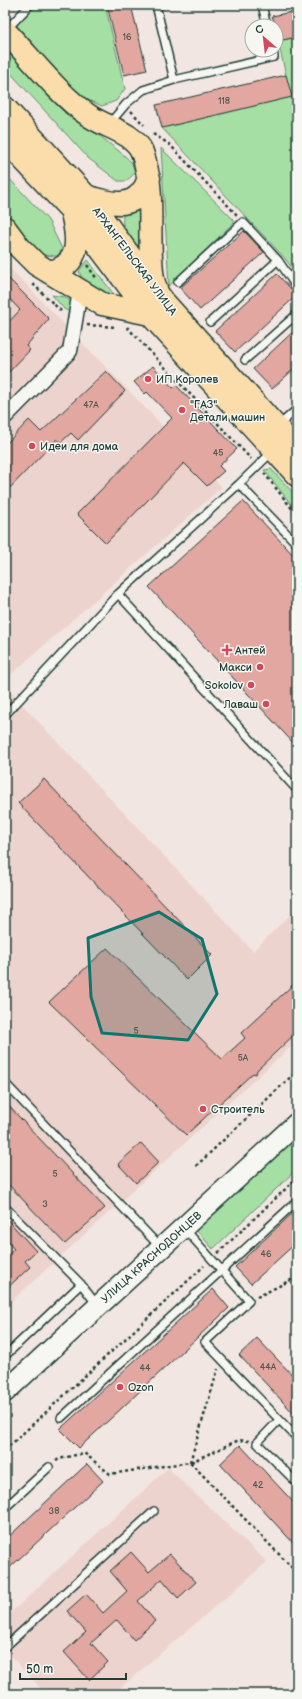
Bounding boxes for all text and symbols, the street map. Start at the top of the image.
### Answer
north arrow [244,18,284,58]
text: С [253,22,266,37]
house number: 16 [123,32,132,43]
house number: 118 [218,96,230,107]
street label: АРХАНГЕЛЬСКАЯ УЛИЦА [89,204,180,318]
place label: ИП Королев [156,373,218,386]
marker: ИП Королев [143,374,153,384]
place label: "ГАЗ" Детали машин [190,398,265,424]
house number: 47А [83,400,99,411]
marker: "ГАЗ" Детали машин [177,405,187,415]
place label: Идеи для дома [40,440,119,453]
marker: Идеи для дома [27,441,37,451]
house number: 45 [213,448,223,459]
place label: Антей [234,644,265,657]
marker: Антей [222,645,232,655]
place label: Макси [219,661,252,674]
marker: Макси [255,662,265,672]
place label: Sokolov [205,679,244,692]
marker: Sokolov [246,680,256,690]
place label: Лаваш [223,698,258,711]
marker: Лаваш [261,699,271,709]
house number: 5 [133,1026,139,1037]
house number: 5А [238,1053,249,1064]
place label: Строитель [211,1103,265,1116]
marker: Строитель [198,1104,208,1114]
house number: 5 [52,1169,58,1180]
house number: 3 [42,1199,48,1210]
street label: УЛИЦА КРАСНОДОНЦЕВ [98,1209,204,1306]
house number: 46 [261,1249,272,1260]
house number: 44А [260,1362,277,1373]
house number: 44 [140,1363,151,1374]
place label: Ozon [128,1381,154,1394]
marker: Ozon [115,1382,125,1392]
house number: 42 [253,1480,264,1491]
house number: 38 [49,1506,59,1517]
scale bar [20,1655,126,1681]
text: 50 m [26,1662,53,1677]

